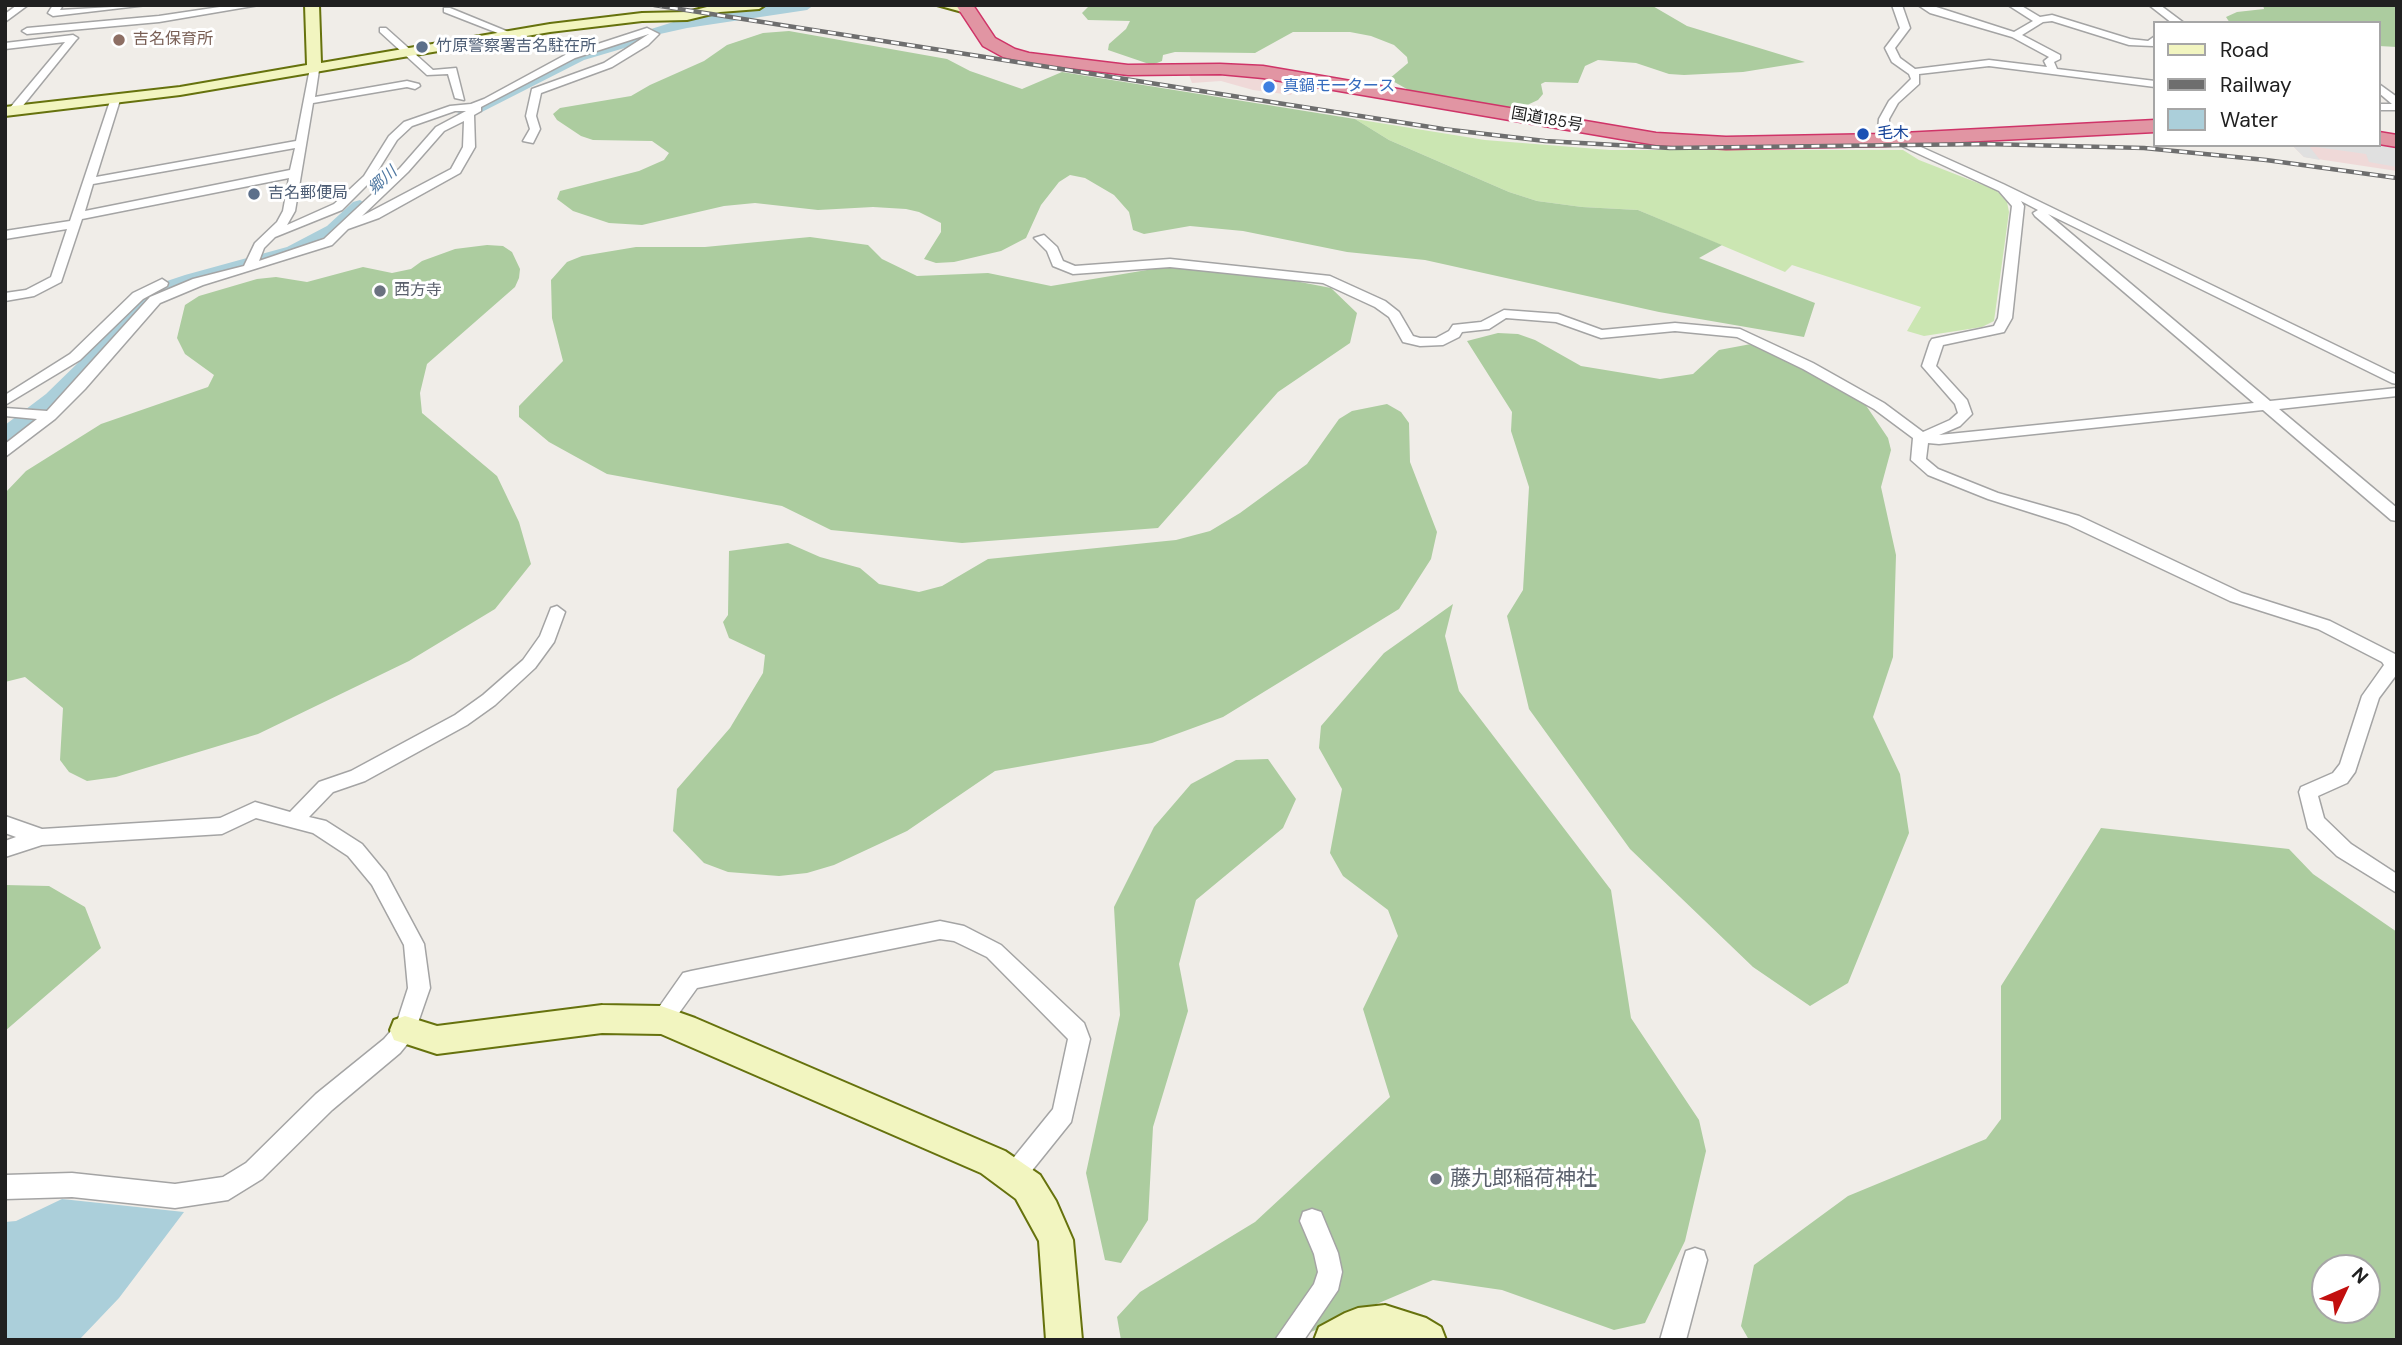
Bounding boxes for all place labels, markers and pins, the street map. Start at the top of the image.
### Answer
place label: 吉名保育所 [133,30,213,50]
marker: 吉名保育所 [111,32,127,48]
place label: 竹原警察署吉名駐在所 [436,37,596,57]
marker: 竹原警察署吉名駐在所 [414,39,430,55]
place label: 真鍋モータース [1283,77,1395,97]
marker: 真鍋モータース [1261,79,1277,95]
place label: 毛木 [1877,124,1909,144]
marker: 毛木 [1855,126,1871,142]
place label: 吉名郵便局 [268,184,348,204]
marker: 吉名郵便局 [246,186,262,202]
place label: 西方寺 [394,281,442,301]
marker: 西方寺 [372,283,388,299]
place label: 藤九郎稲荷神社 [1450,1166,1597,1192]
marker: 藤九郎稲荷神社 [1428,1171,1444,1187]

